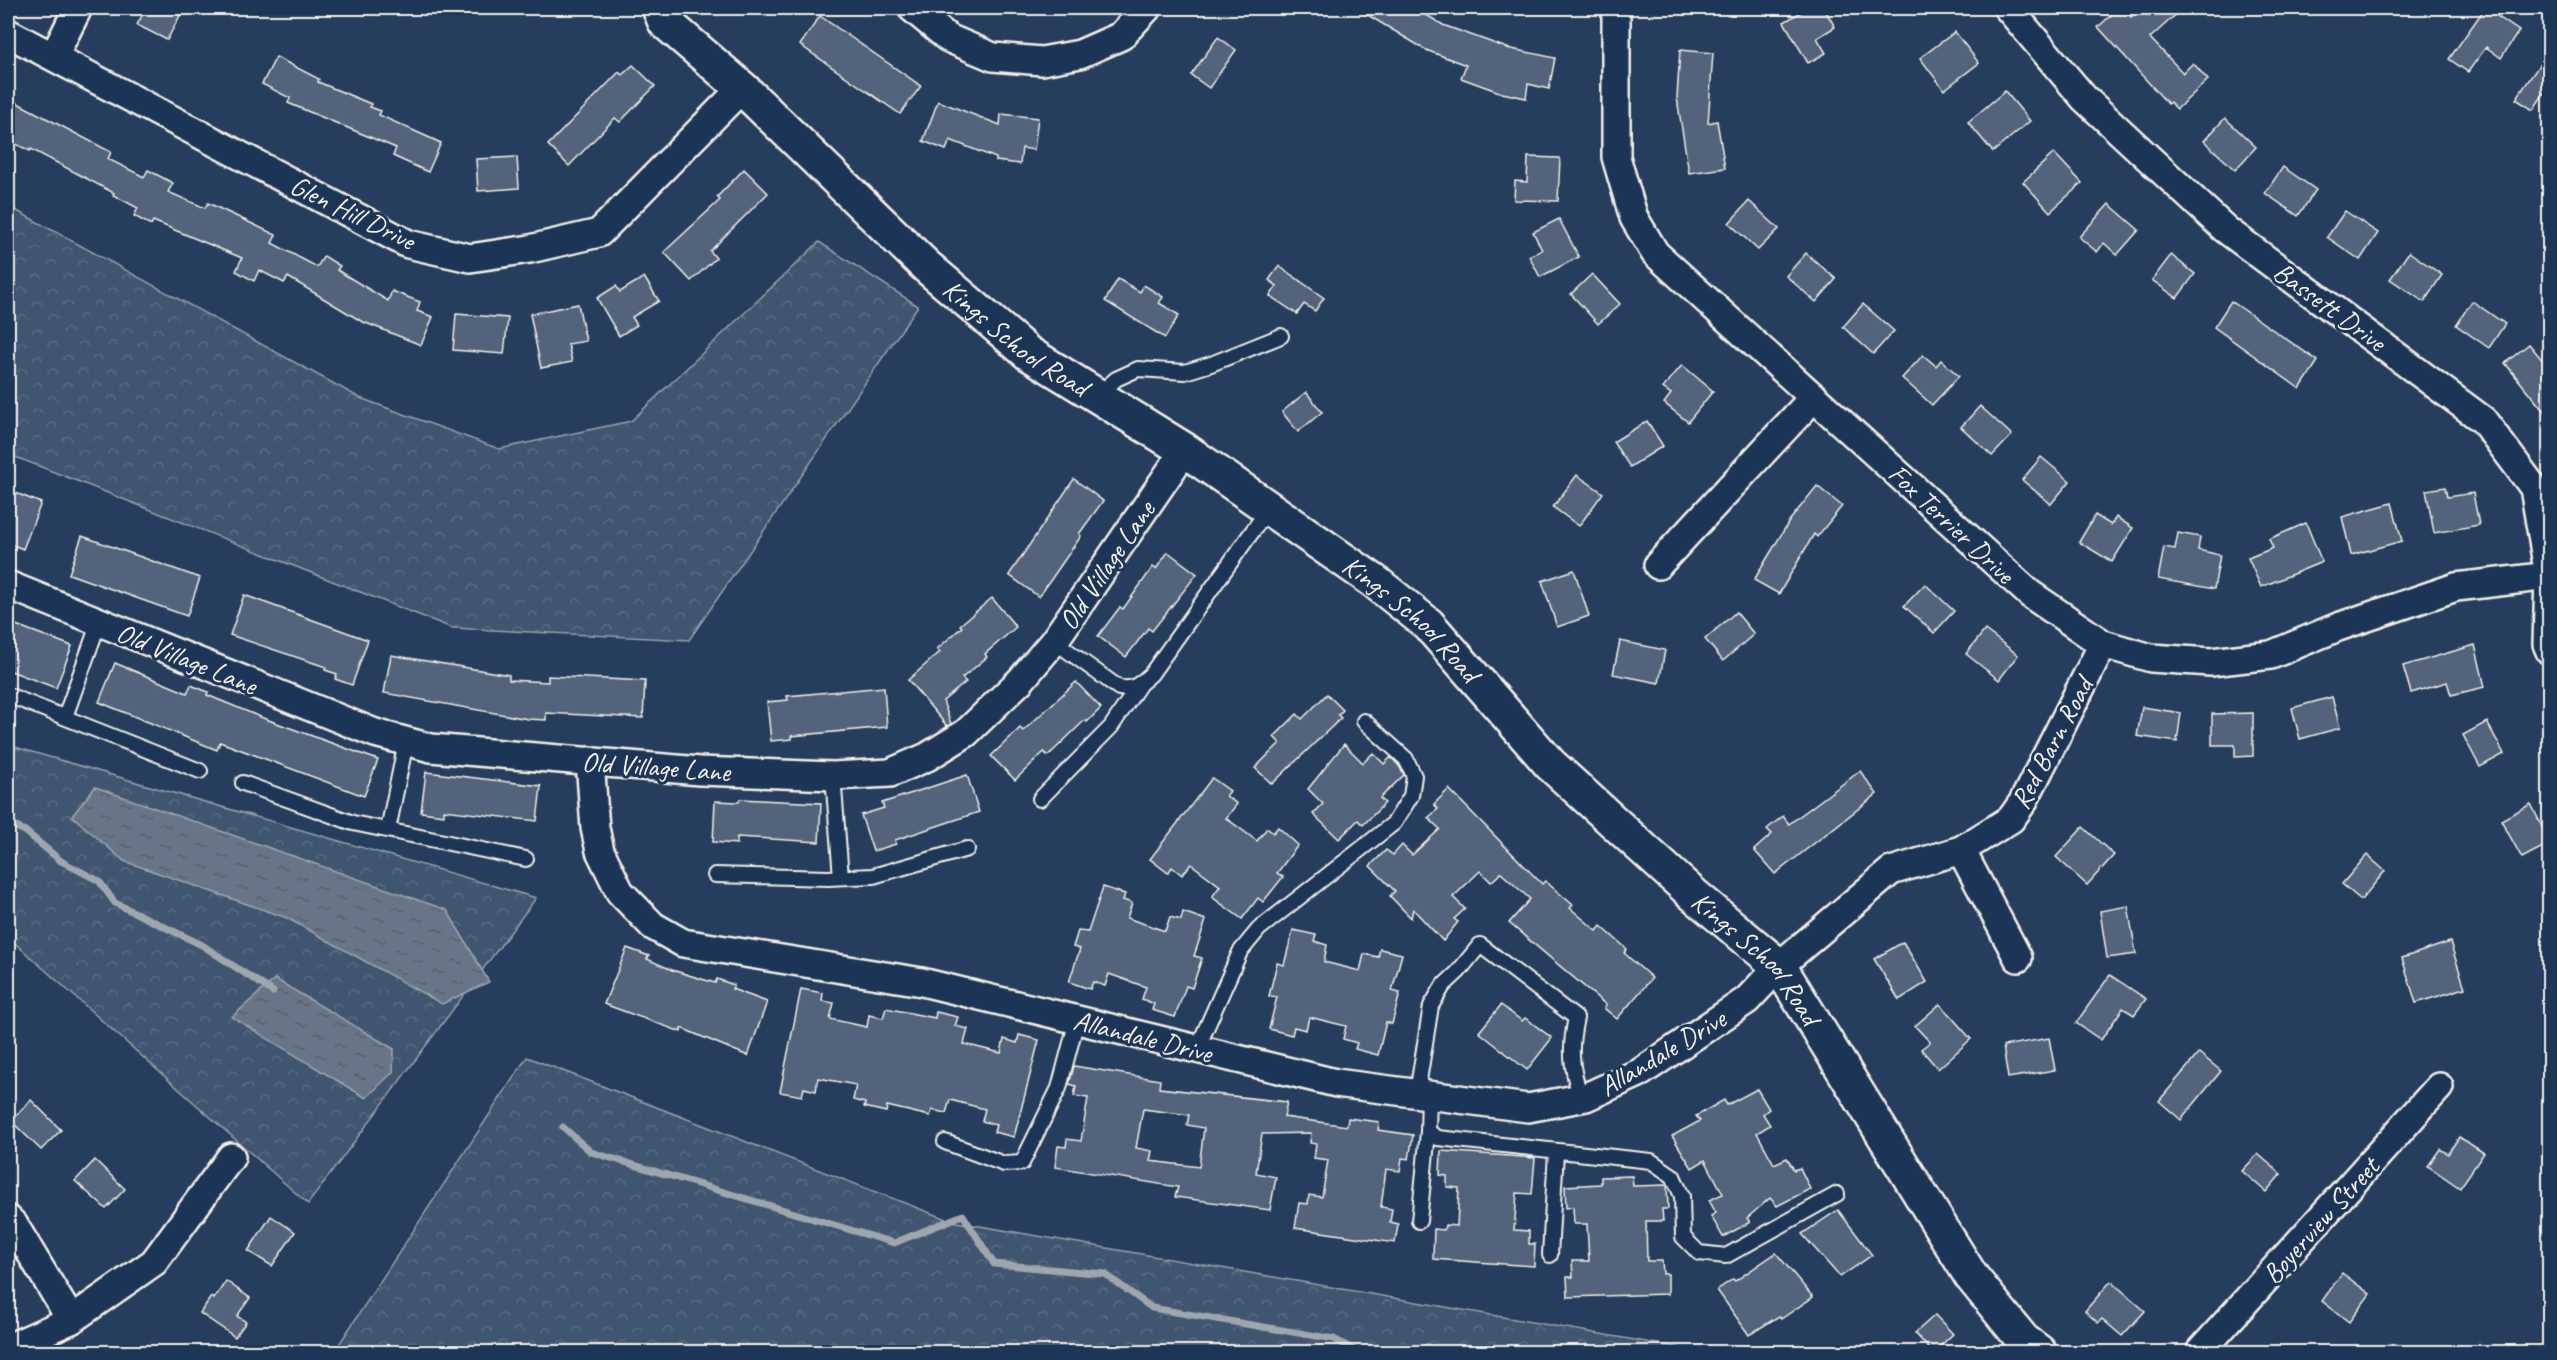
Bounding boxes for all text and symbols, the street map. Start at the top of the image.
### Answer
street label: Glen Hill Drive [285,167,422,258]
street label: Bassett Drive [2267,254,2394,360]
street label: Kings School Road [936,271,1098,406]
street label: Fox Terrier Drive [1881,456,2023,592]
street label: Old Village Lane [1050,492,1163,637]
street label: Kings School Road [1336,548,1490,692]
street label: Old Village Lane [112,614,264,703]
street label: Red Barn Road [2002,668,2102,815]
street label: Old Village Lane [581,744,733,789]
street label: Kings School Road [1684,884,1830,1035]
street label: Allandale Drive [1593,1000,1733,1104]
street label: Allandale Drive [1070,1002,1218,1071]
street label: Boyerview Street [2254,1148,2388,1291]

